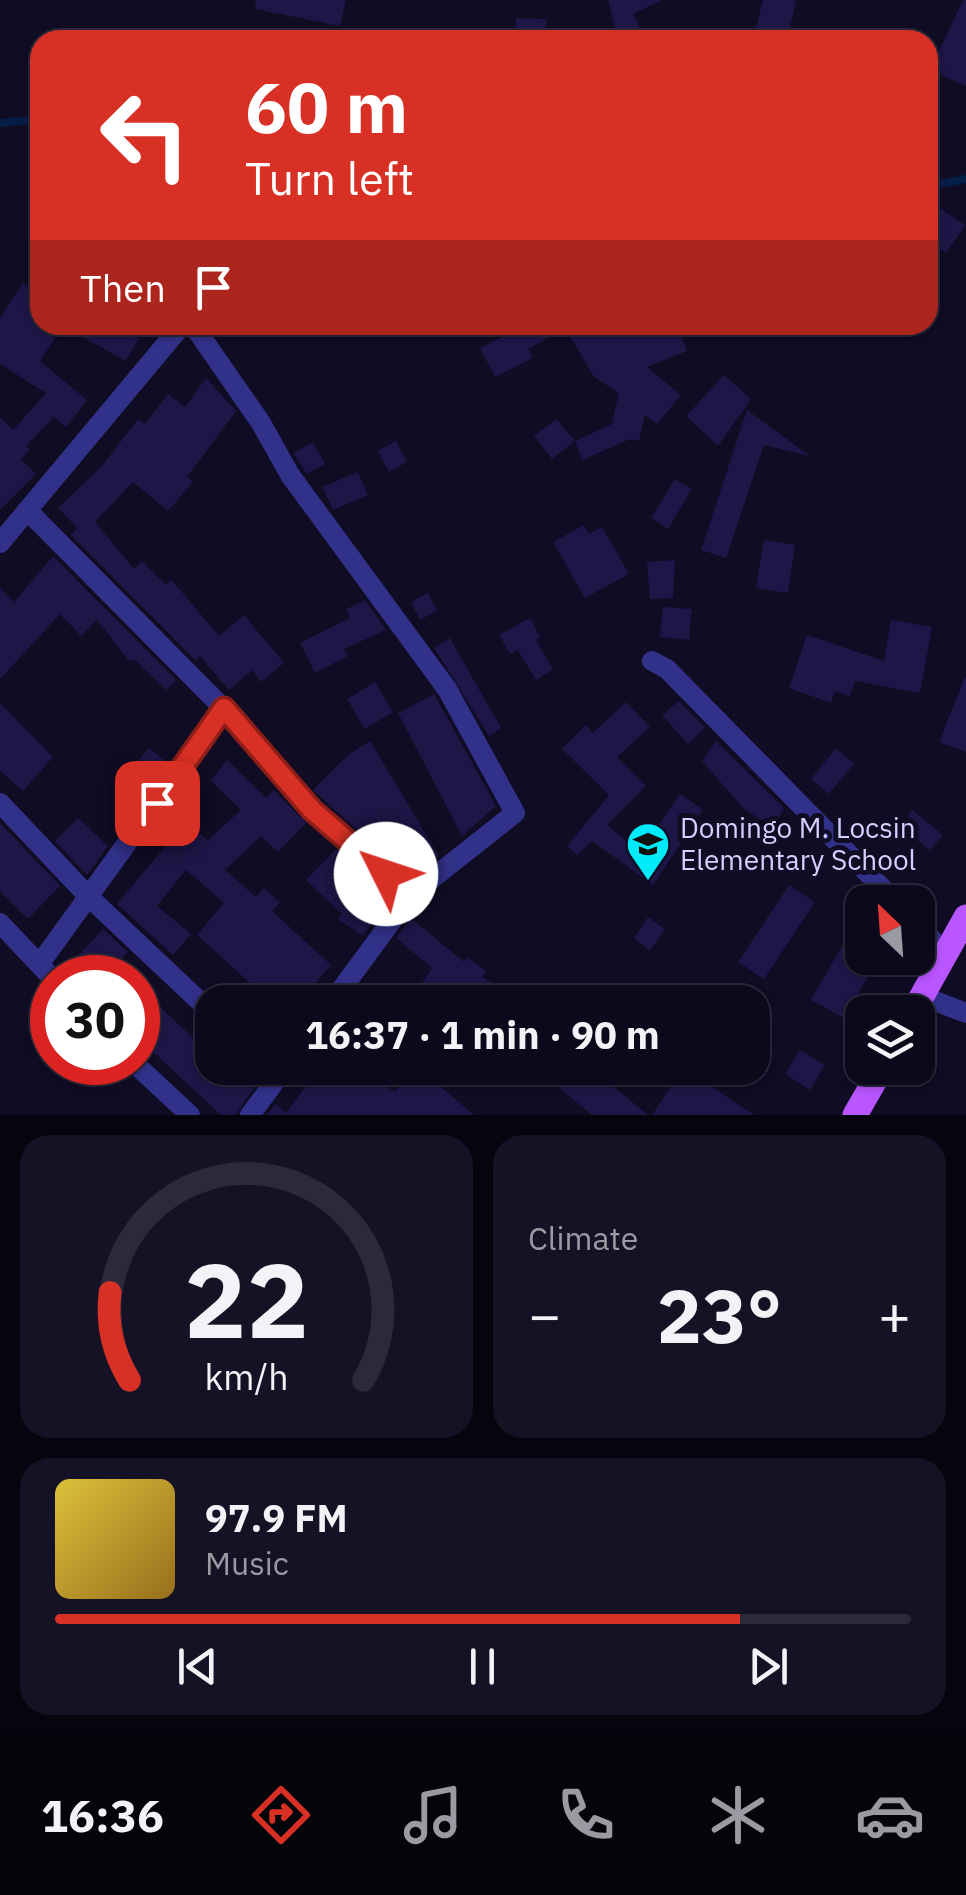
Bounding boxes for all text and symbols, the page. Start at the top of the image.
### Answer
text: 60 m [245,61,408,152]
icon: left [80,70,210,200]
text: Turn left [245,149,414,207]
icon: arrive [186,260,241,315]
text: Then [80,263,166,312]
pin [115,761,200,846]
icon: arrive [130,776,185,831]
place label: Domingo M. Locsin Elementary School [680,809,916,878]
school or university icon: Domingo M. Locsin Elementary School [625,821,671,882]
position arrow [334,822,438,926]
north arrow [845,885,935,975]
map controls [845,885,935,1085]
speed limit sign: 30 [30,955,160,1085]
button: layers [845,995,935,1085]
text: 16:37 · 1 min · 90 m [305,1010,660,1059]
text: Climate [528,1217,638,1259]
text: 22 [184,1231,309,1367]
text: 23° [657,1266,782,1364]
text: − [528,1279,561,1350]
text: + [878,1279,911,1350]
text: km/h [204,1353,289,1400]
text: 97.9 FM [205,1493,348,1542]
text: Music [205,1542,289,1584]
icon: previous [170,1639,225,1694]
icon: pause [455,1639,510,1694]
icon: next [741,1639,796,1694]
icon: directions [246,1780,316,1850]
icon: music [398,1780,468,1850]
icon: phone [551,1780,621,1850]
icon: climate [703,1780,773,1850]
icon: car [855,1780,925,1850]
text: 16:36 [41,1786,164,1844]

